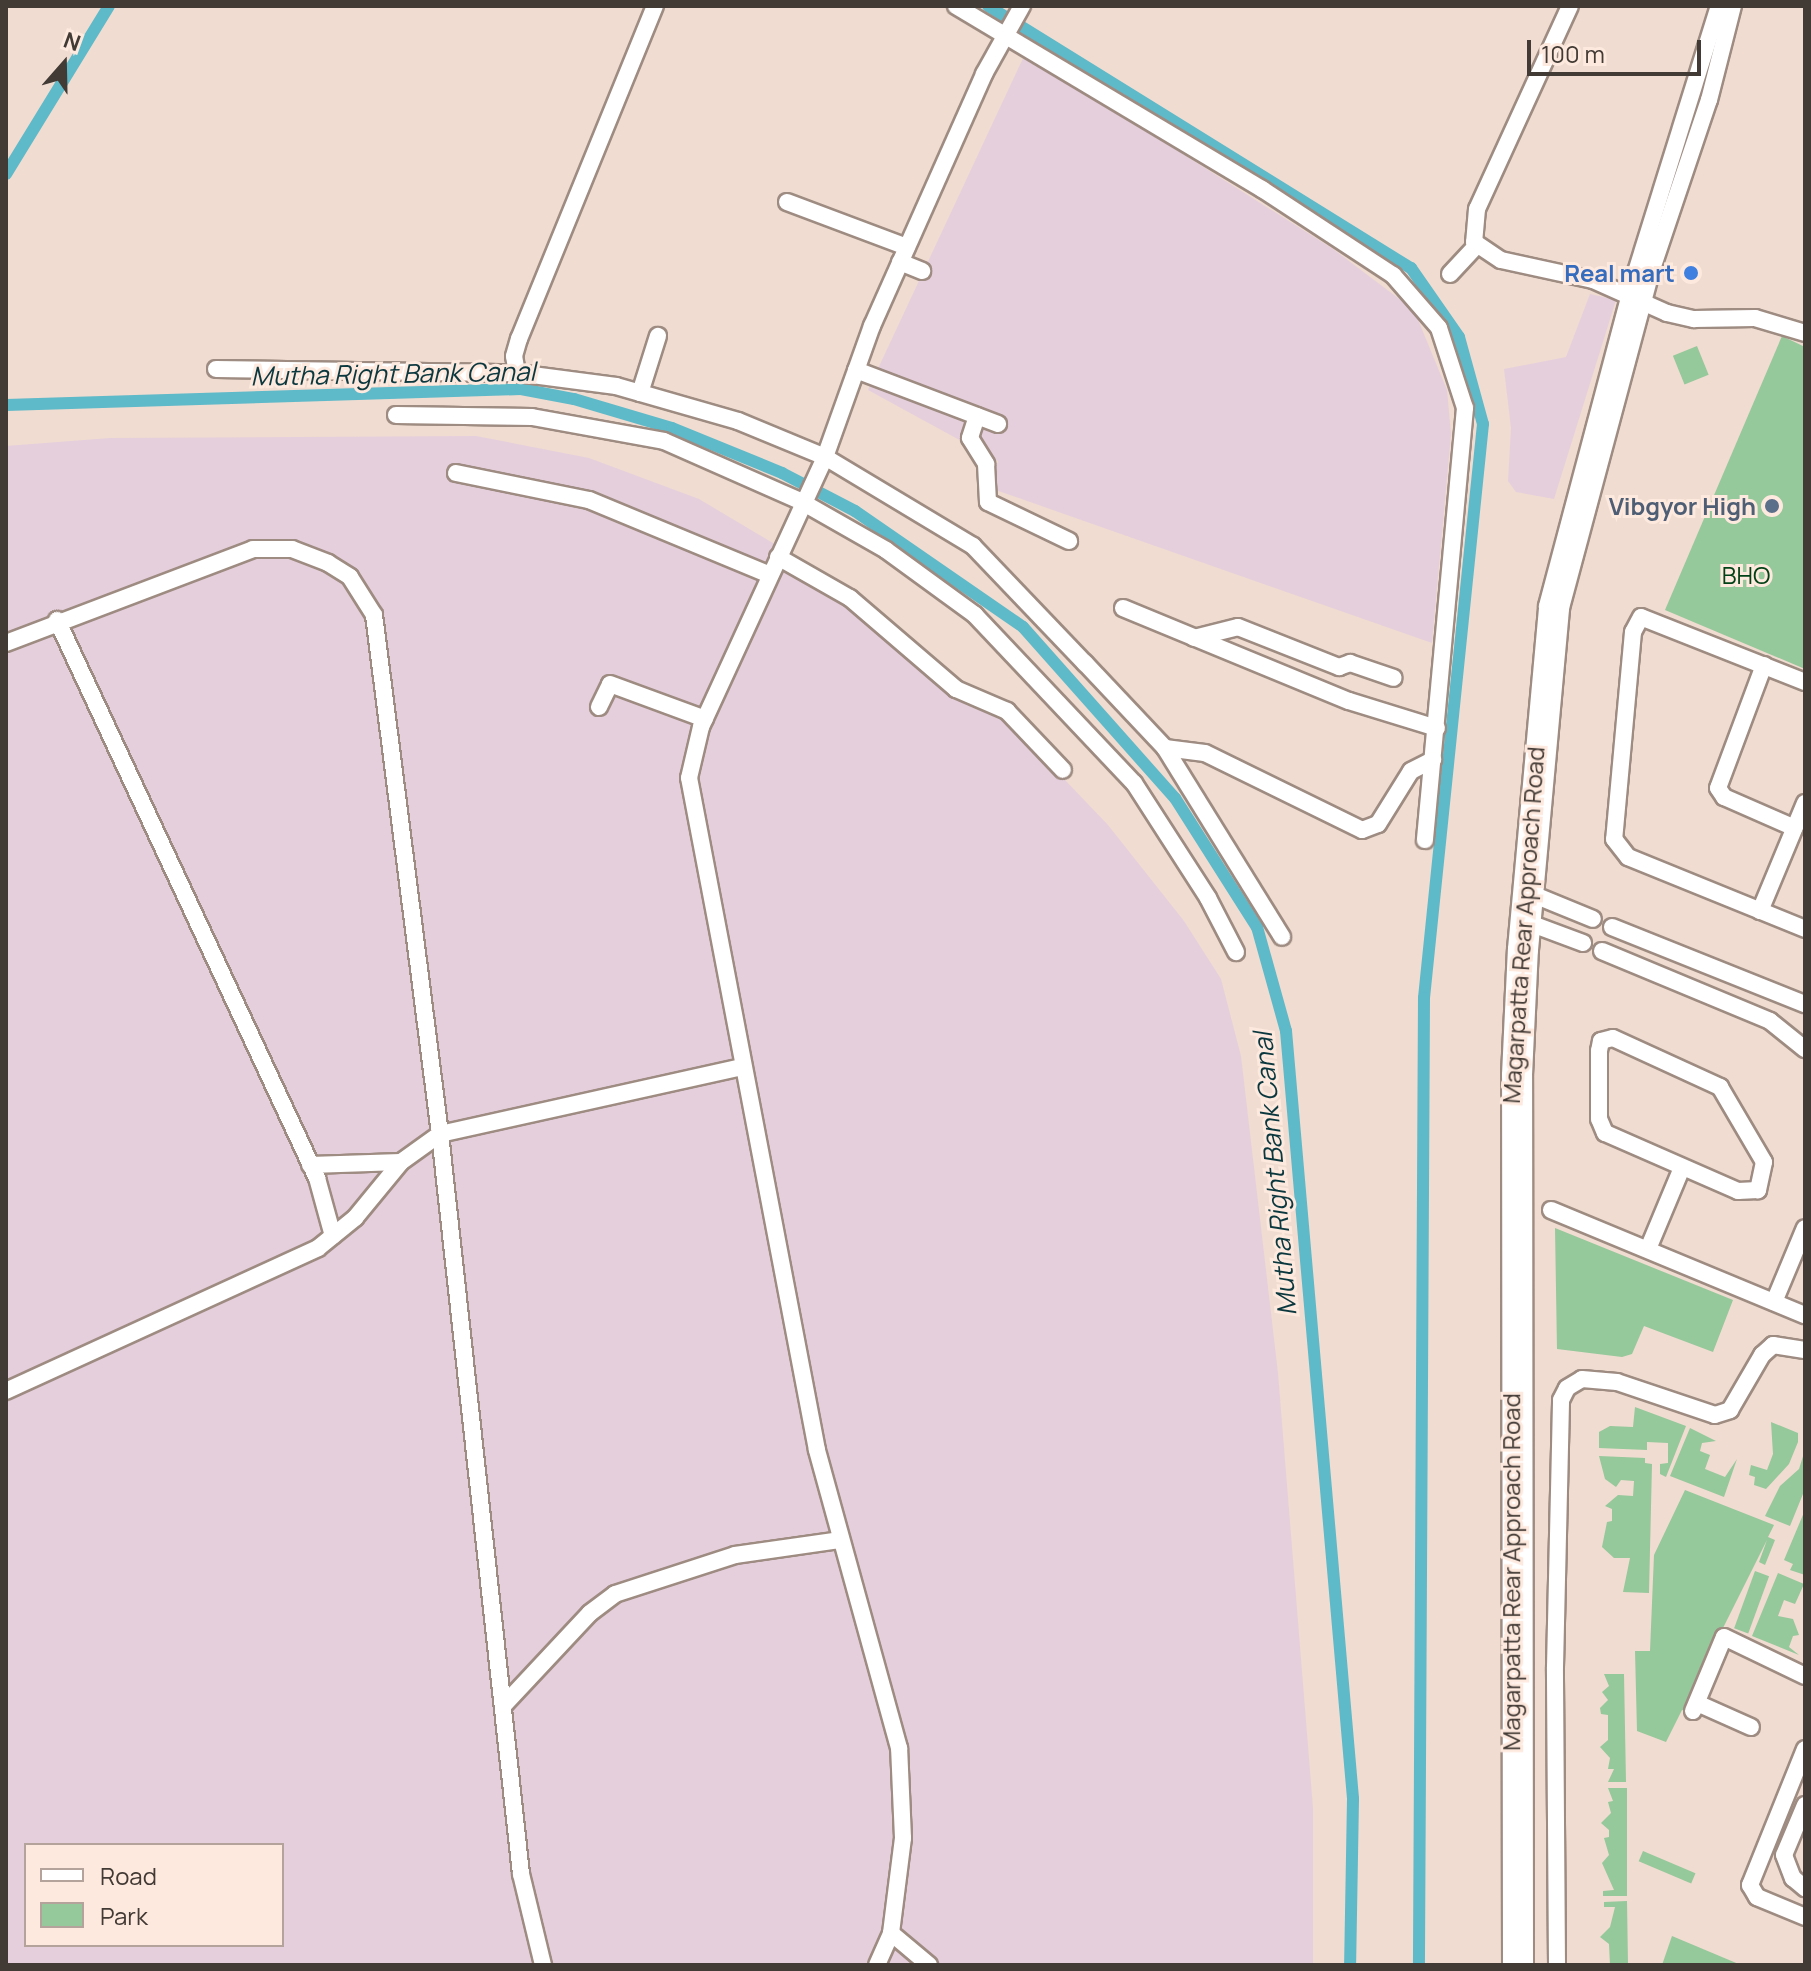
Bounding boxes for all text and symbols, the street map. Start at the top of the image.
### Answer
north arrow [24,24,104,104]
scale bar [1531,24,1705,74]
text: N [60,25,85,58]
text: 100 m [1541,37,1605,70]
place label: Real mart [1564,259,1675,287]
marker: Real mart [1682,264,1700,282]
water label: Mutha Right Bank Canal [250,356,536,392]
place label: Vibgyor High [1609,492,1756,520]
marker: Vibgyor High [1763,497,1781,515]
park label: BHO [1722,561,1770,589]
street label: Magarpatta Rear Approach Road [1496,746,1550,1104]
water label: Mutha Right Bank Canal [1247,1031,1303,1317]
street label: Magarpatta Rear Approach Road [1497,1393,1525,1751]
legend [24,1843,284,1947]
text: Road [100,1859,157,1892]
text: Park [100,1899,148,1932]

